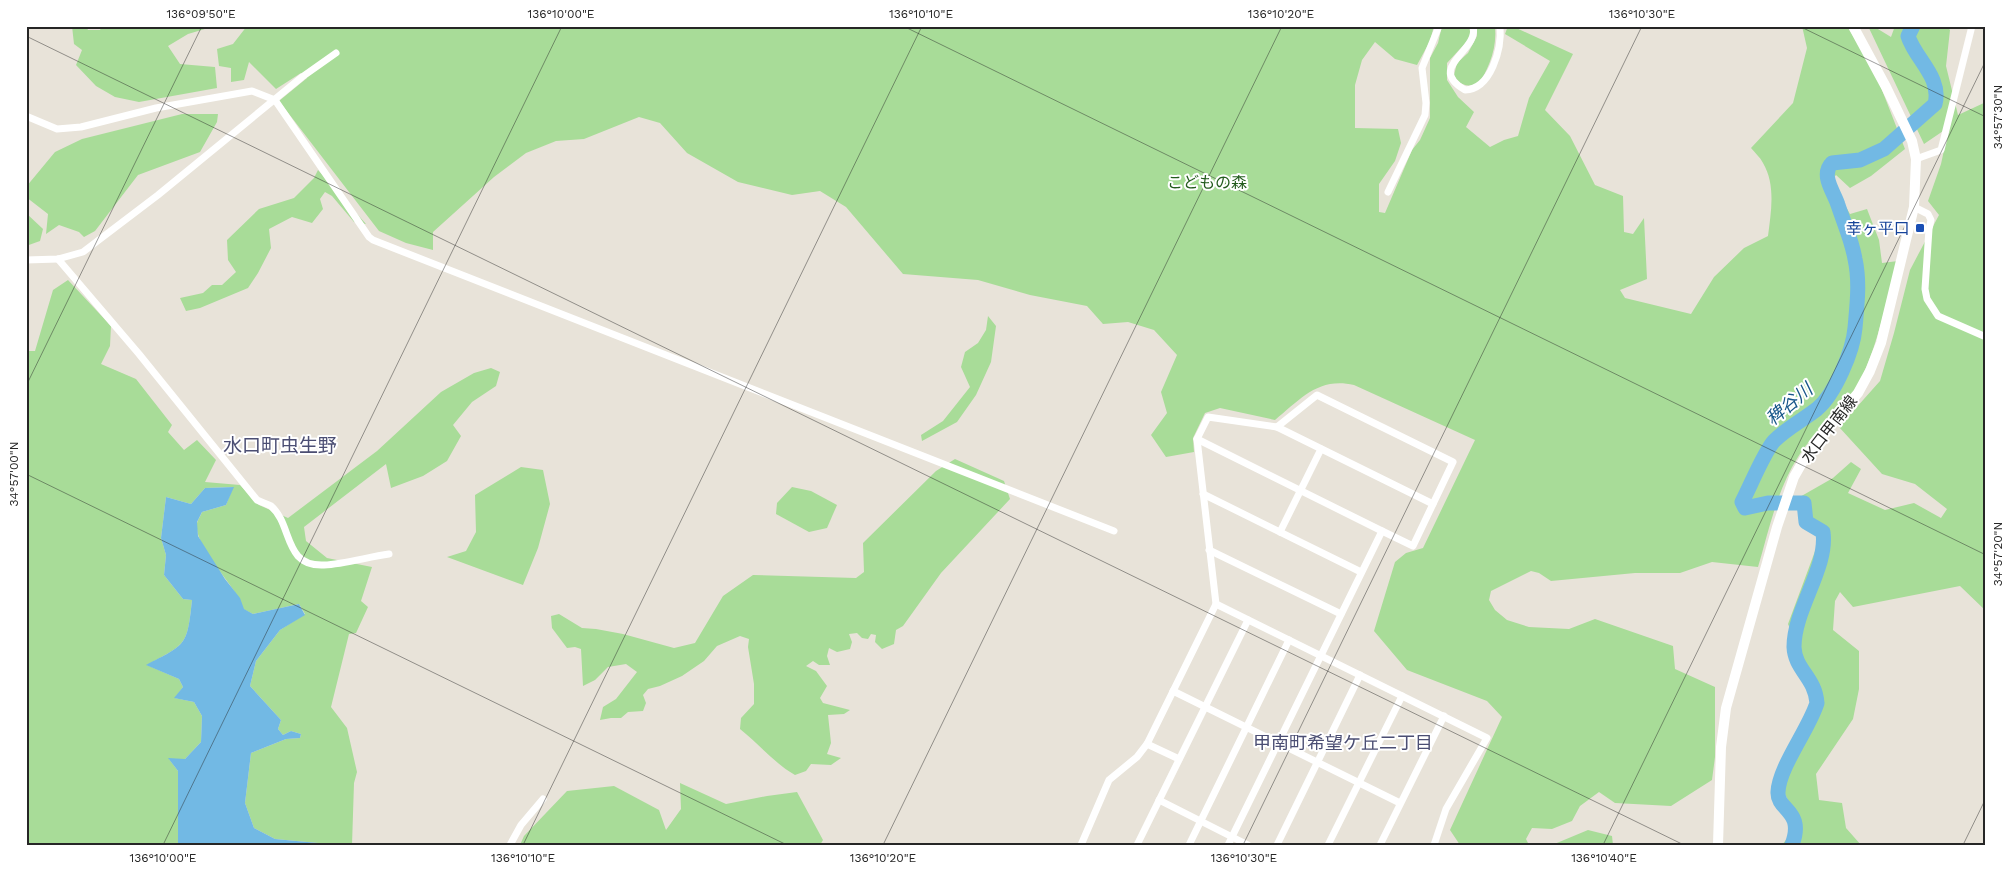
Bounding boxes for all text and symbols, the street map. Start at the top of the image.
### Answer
text: 136°09'50"E [166,7,236,21]
text: 136°10'00"E [528,7,595,21]
text: 136°10'10"E [889,7,953,21]
text: 136°10'20"E [1248,7,1315,21]
text: 136°10'30"E [1609,7,1676,21]
text: 34°57'30"N [1991,85,2005,149]
park label: こどもの森 [1167,173,1247,192]
place label: 幸ヶ平口 [1846,219,1910,238]
marker: 幸ヶ平口 [1914,222,1926,234]
water label: 稗谷川 [1762,377,1818,429]
street label: 水口甲南線 [1797,392,1861,466]
district label: 水口町虫生野 [223,434,337,457]
text: 34°57'00"N [7,442,21,506]
text: 34°57'20"N [1991,522,2005,586]
district label: 甲南町希望ケ丘二丁目 [1253,732,1433,753]
text: 136°10'00"E [130,851,197,865]
text: 136°10'10"E [491,851,555,865]
text: 136°10'20"E [850,851,917,865]
text: 136°10'30"E [1211,851,1278,865]
text: 136°10'40"E [1571,851,1637,865]

